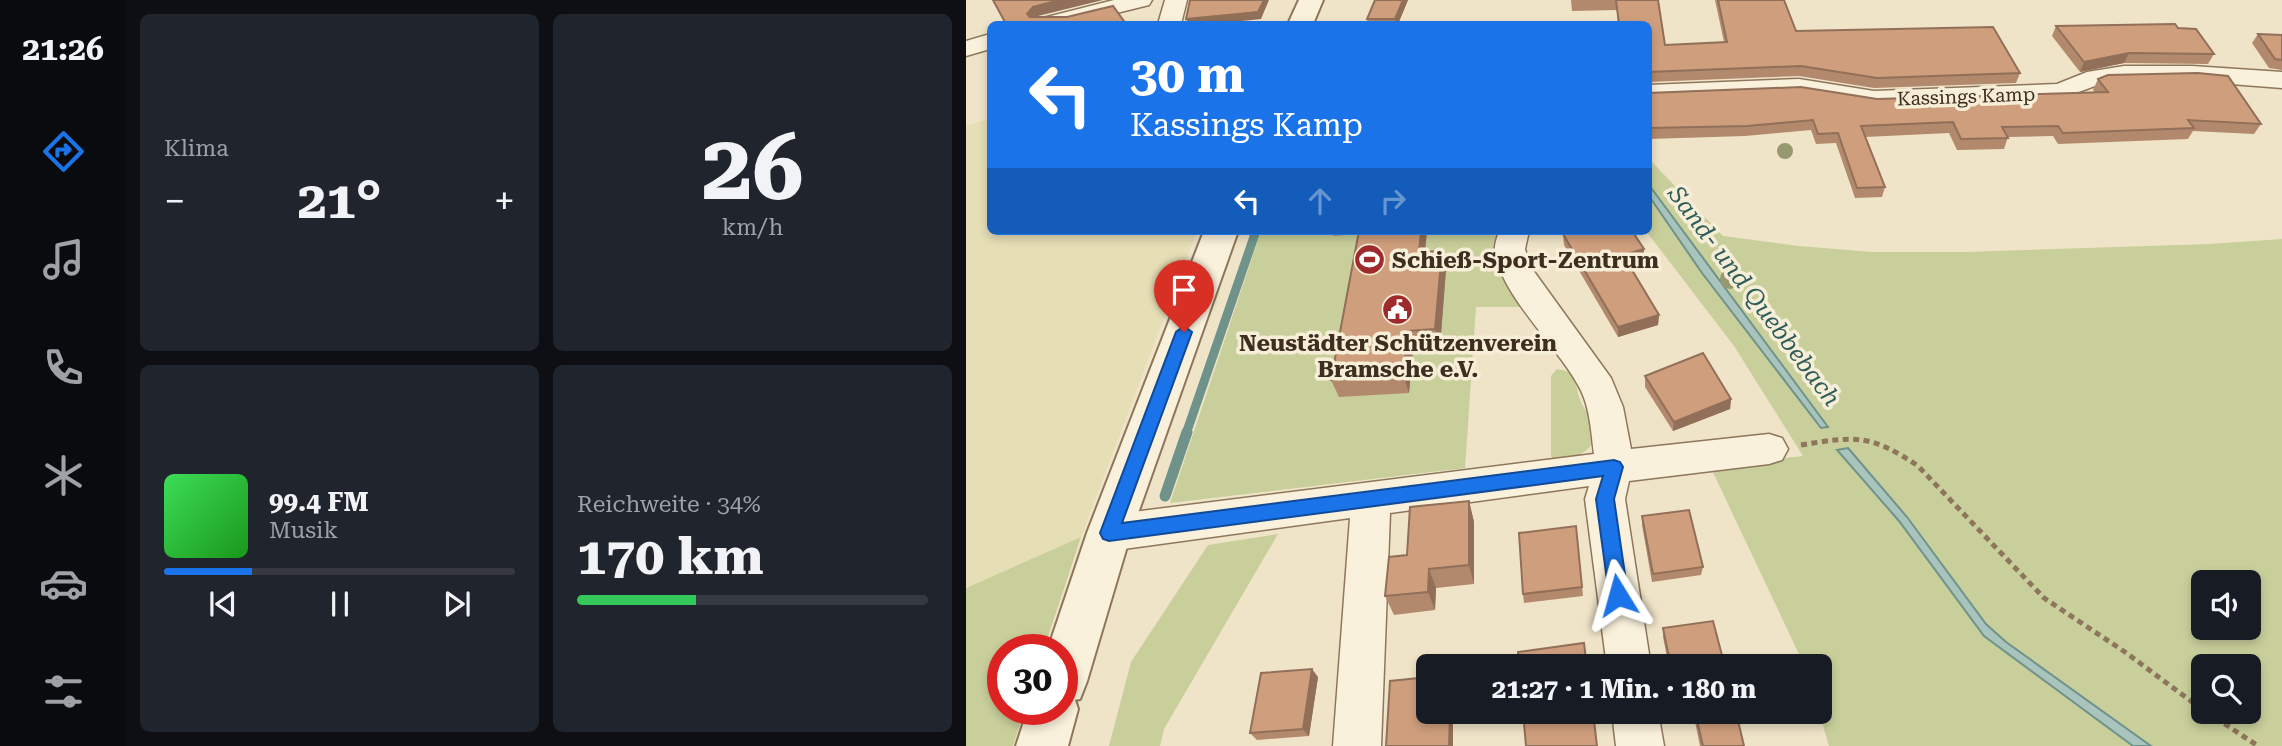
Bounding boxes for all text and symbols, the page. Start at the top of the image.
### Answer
text: 21:26 [22,30,104,68]
text: 30 m [1130,47,1245,104]
icon: left [1015,49,1106,140]
street label: Kassings Kamp [1897,83,2036,110]
text: Kassings Kamp [1130,106,1363,144]
text: 26 [702,115,803,221]
icon: directions [39,127,88,176]
text: Klima [164,135,229,162]
text: 21° [297,170,382,231]
text: − [164,179,185,223]
text: + [494,179,515,223]
water label: Sand- und Quebbebach [1662,180,1846,411]
icon: left [1228,182,1266,220]
icon: ahead [1301,182,1339,220]
icon: right [1374,182,1412,220]
text: km/h [722,214,783,241]
icon: music [39,235,88,284]
sports icon: Schieß-Sport-Zentrum [1352,243,1386,277]
place label: Schieß-Sport-Zentrum [1392,247,1659,274]
pin [1154,260,1214,332]
icon: arrive [1165,271,1203,309]
public building icon: Neustädter Schützenverein Bramsche e.V. [1381,292,1415,326]
place label: Neustädter Schützenverein Bramsche e.V. [1239,330,1557,383]
icon: phone [39,343,88,392]
icon: climate [39,451,88,500]
text: 99.4 FM [269,487,369,517]
text: Reichweite · 34% [577,491,761,518]
text: Musik [269,517,338,544]
text: 170 km [577,526,764,587]
position arrow [1581,558,1655,632]
icon: car [39,559,88,608]
map controls [2191,570,2261,724]
button: sound [2191,570,2261,640]
icon: previous [204,585,242,623]
icon: pause [321,585,359,623]
icon: next [438,585,476,623]
speed limit sign: 30 [987,634,1078,725]
button: search [2191,654,2261,724]
icon: filters [39,667,88,716]
text: 21:27 · 1 Min. · 180 m [1492,674,1756,704]

